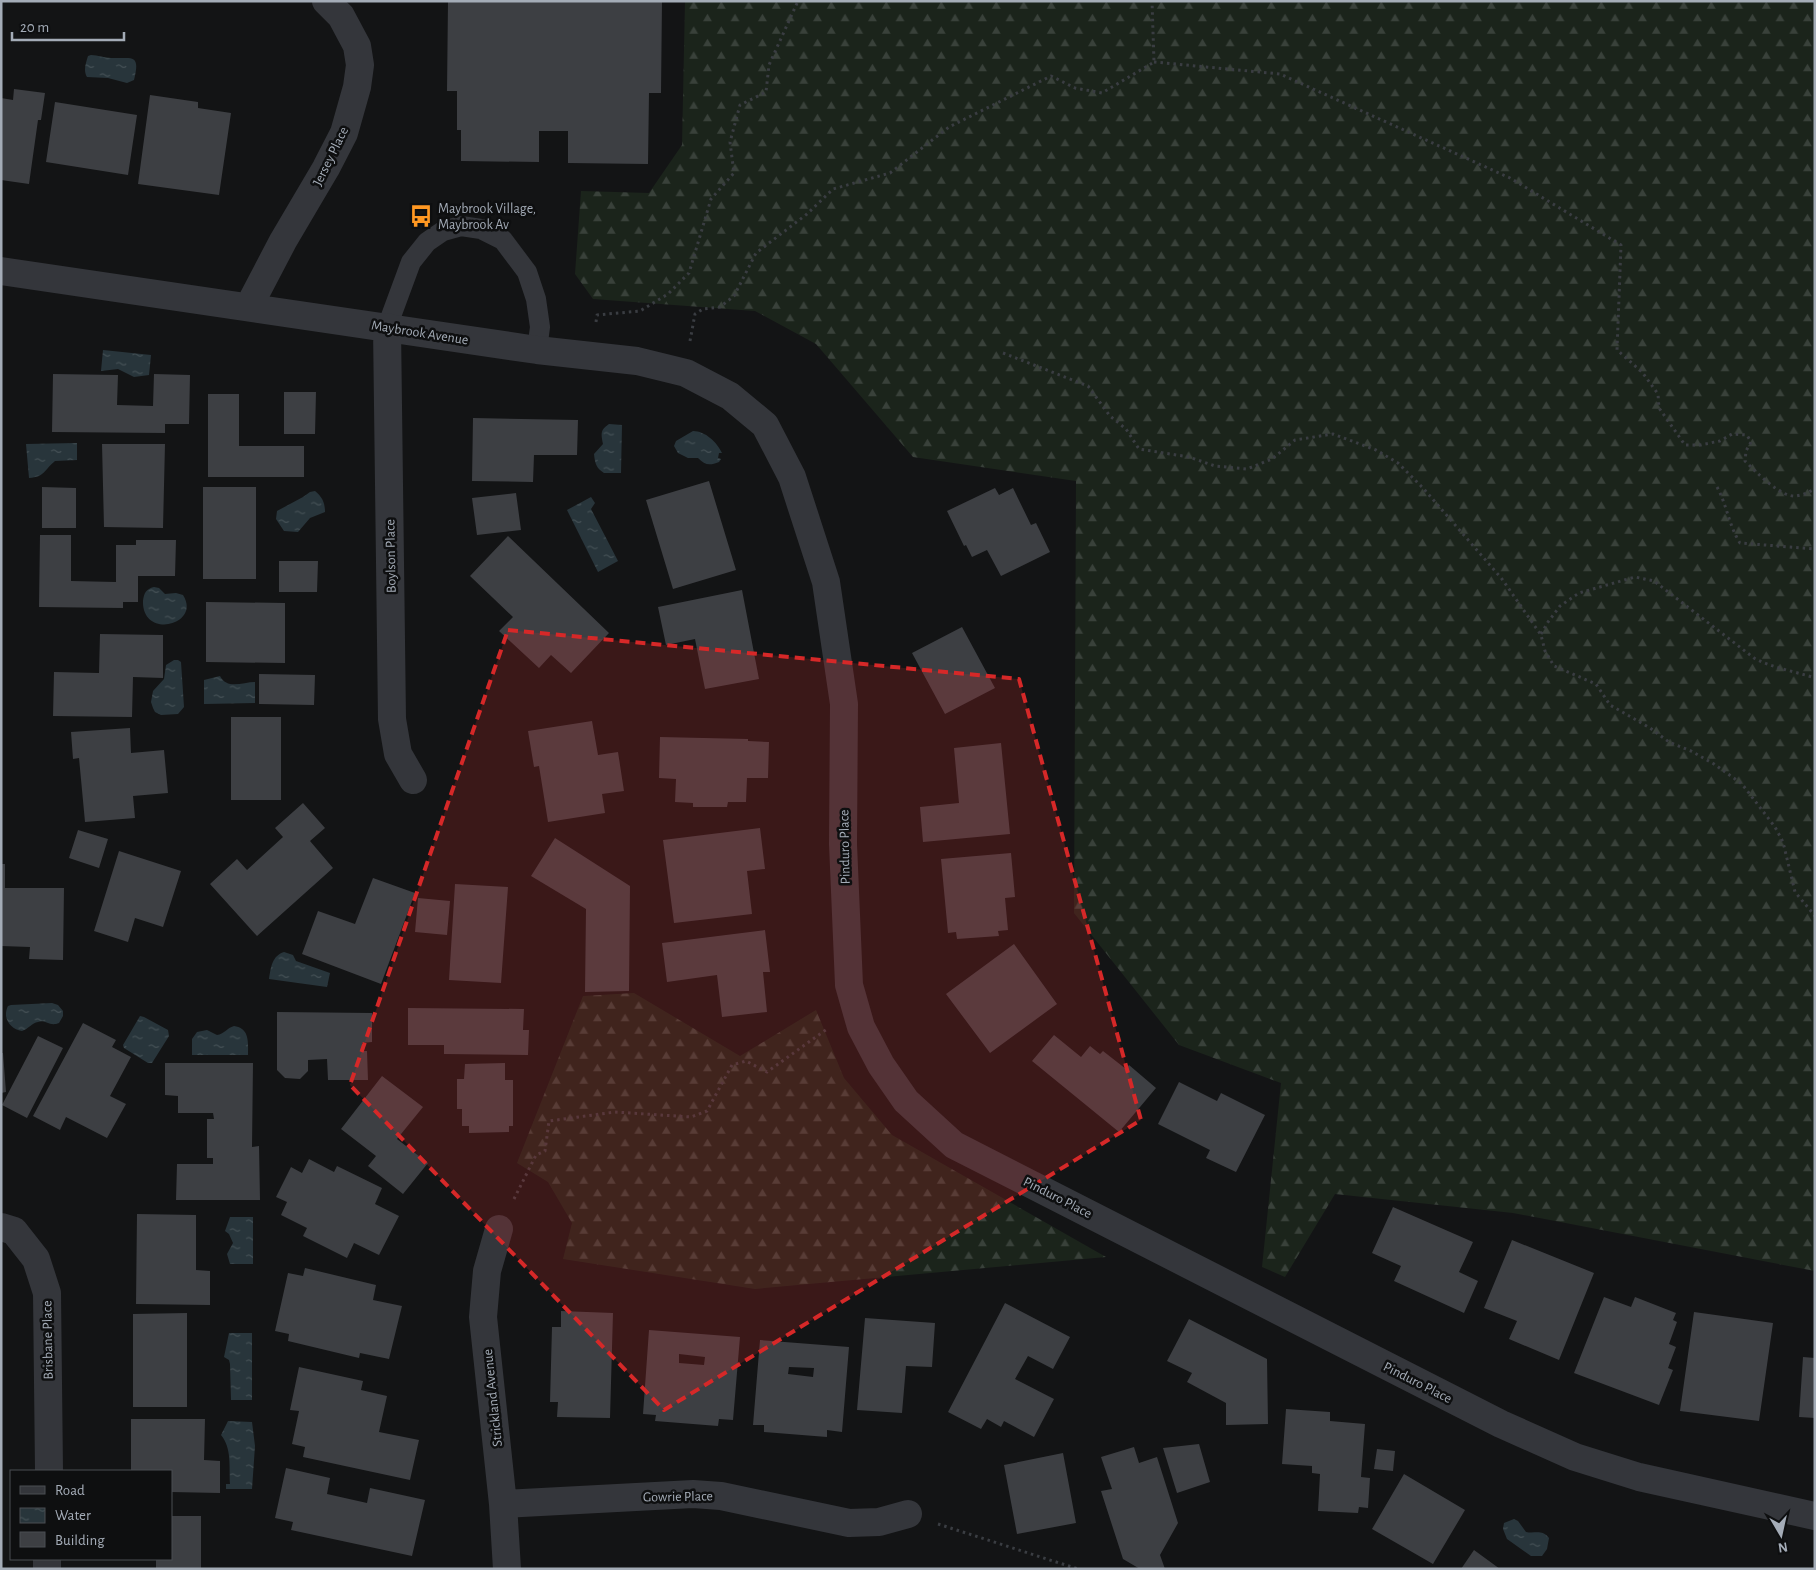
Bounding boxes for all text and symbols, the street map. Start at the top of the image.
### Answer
scale bar [12,10,125,42]
text: 20 m [20,20,49,35]
street label: Jersey Place [311,125,351,188]
place label: Maybrook Village, Maybrook Av [438,202,536,232]
bus stop icon: Maybrook Village, Maybrook Av [408,203,434,229]
street label: Maybrook Avenue [370,318,469,348]
street label: Boylson Place [383,519,399,593]
street label: Pinduro Place [837,809,853,885]
street label: Pinduro Place [1021,1175,1094,1221]
street label: Brisbane Place [40,1300,56,1380]
street label: Strickland Avenue [481,1348,505,1447]
street label: Pinduro Place [1381,1360,1454,1406]
legend [10,1470,172,1560]
text: Road [55,1483,85,1498]
street label: Gowrie Place [643,1489,713,1505]
text: Water [55,1508,91,1523]
north arrow [1756,1510,1806,1560]
text: Building [55,1533,105,1548]
text: N [1777,1539,1789,1555]

